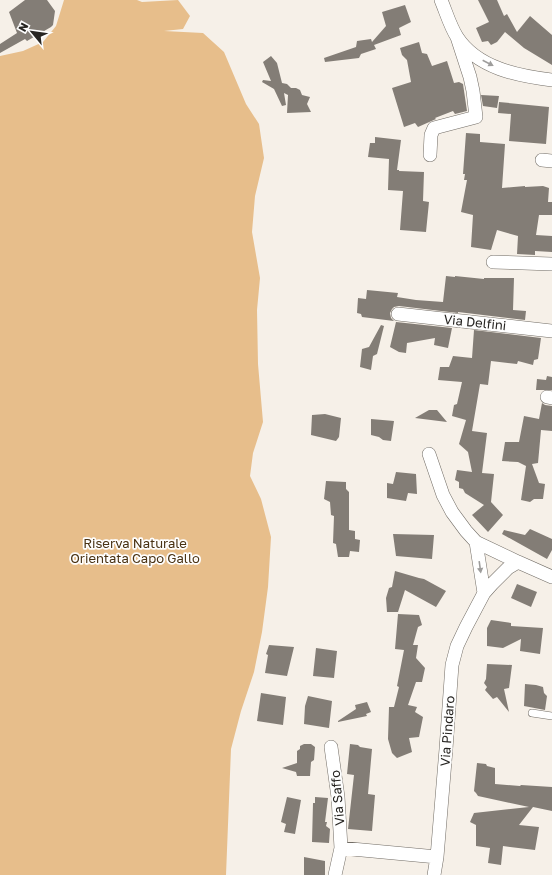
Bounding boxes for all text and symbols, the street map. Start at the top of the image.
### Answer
north arrow [12,12,52,52]
text: N [15,20,31,34]
one-way arrow [482,59,494,66]
street label: Via Delfini [443,311,507,333]
park label: Riserva Naturale Orientata Capo Gallo [70,535,200,566]
one-way arrow [477,561,483,574]
street label: Via Pindaro [437,695,457,767]
street label: Via Saffo [327,769,347,826]

